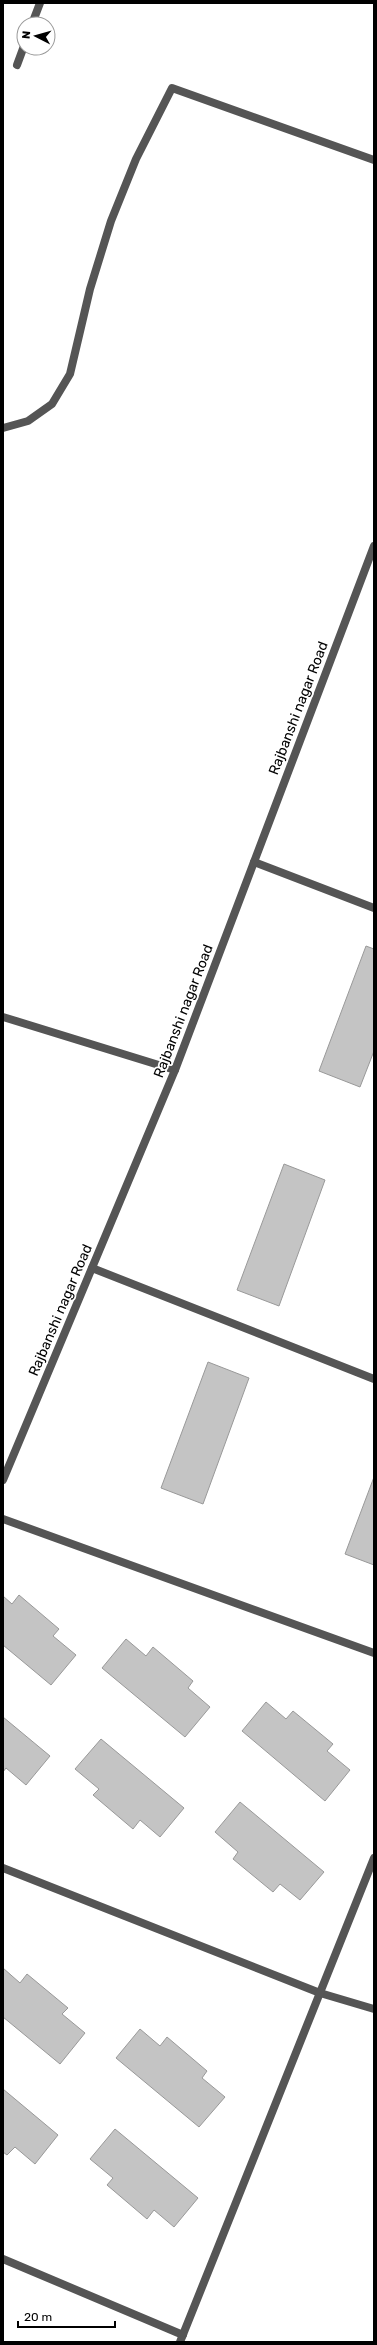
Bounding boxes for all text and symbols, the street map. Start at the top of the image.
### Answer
north arrow [16,16,56,56]
text: N [20,30,33,40]
street label: Rajbanshi nagar Road [265,639,332,777]
street label: Rajbanshi nagar Road [150,942,217,1080]
street label: Rajbanshi nagar Road [25,1242,96,1379]
scale bar [18,2303,115,2329]
text: 20 m [24,2310,52,2324]

